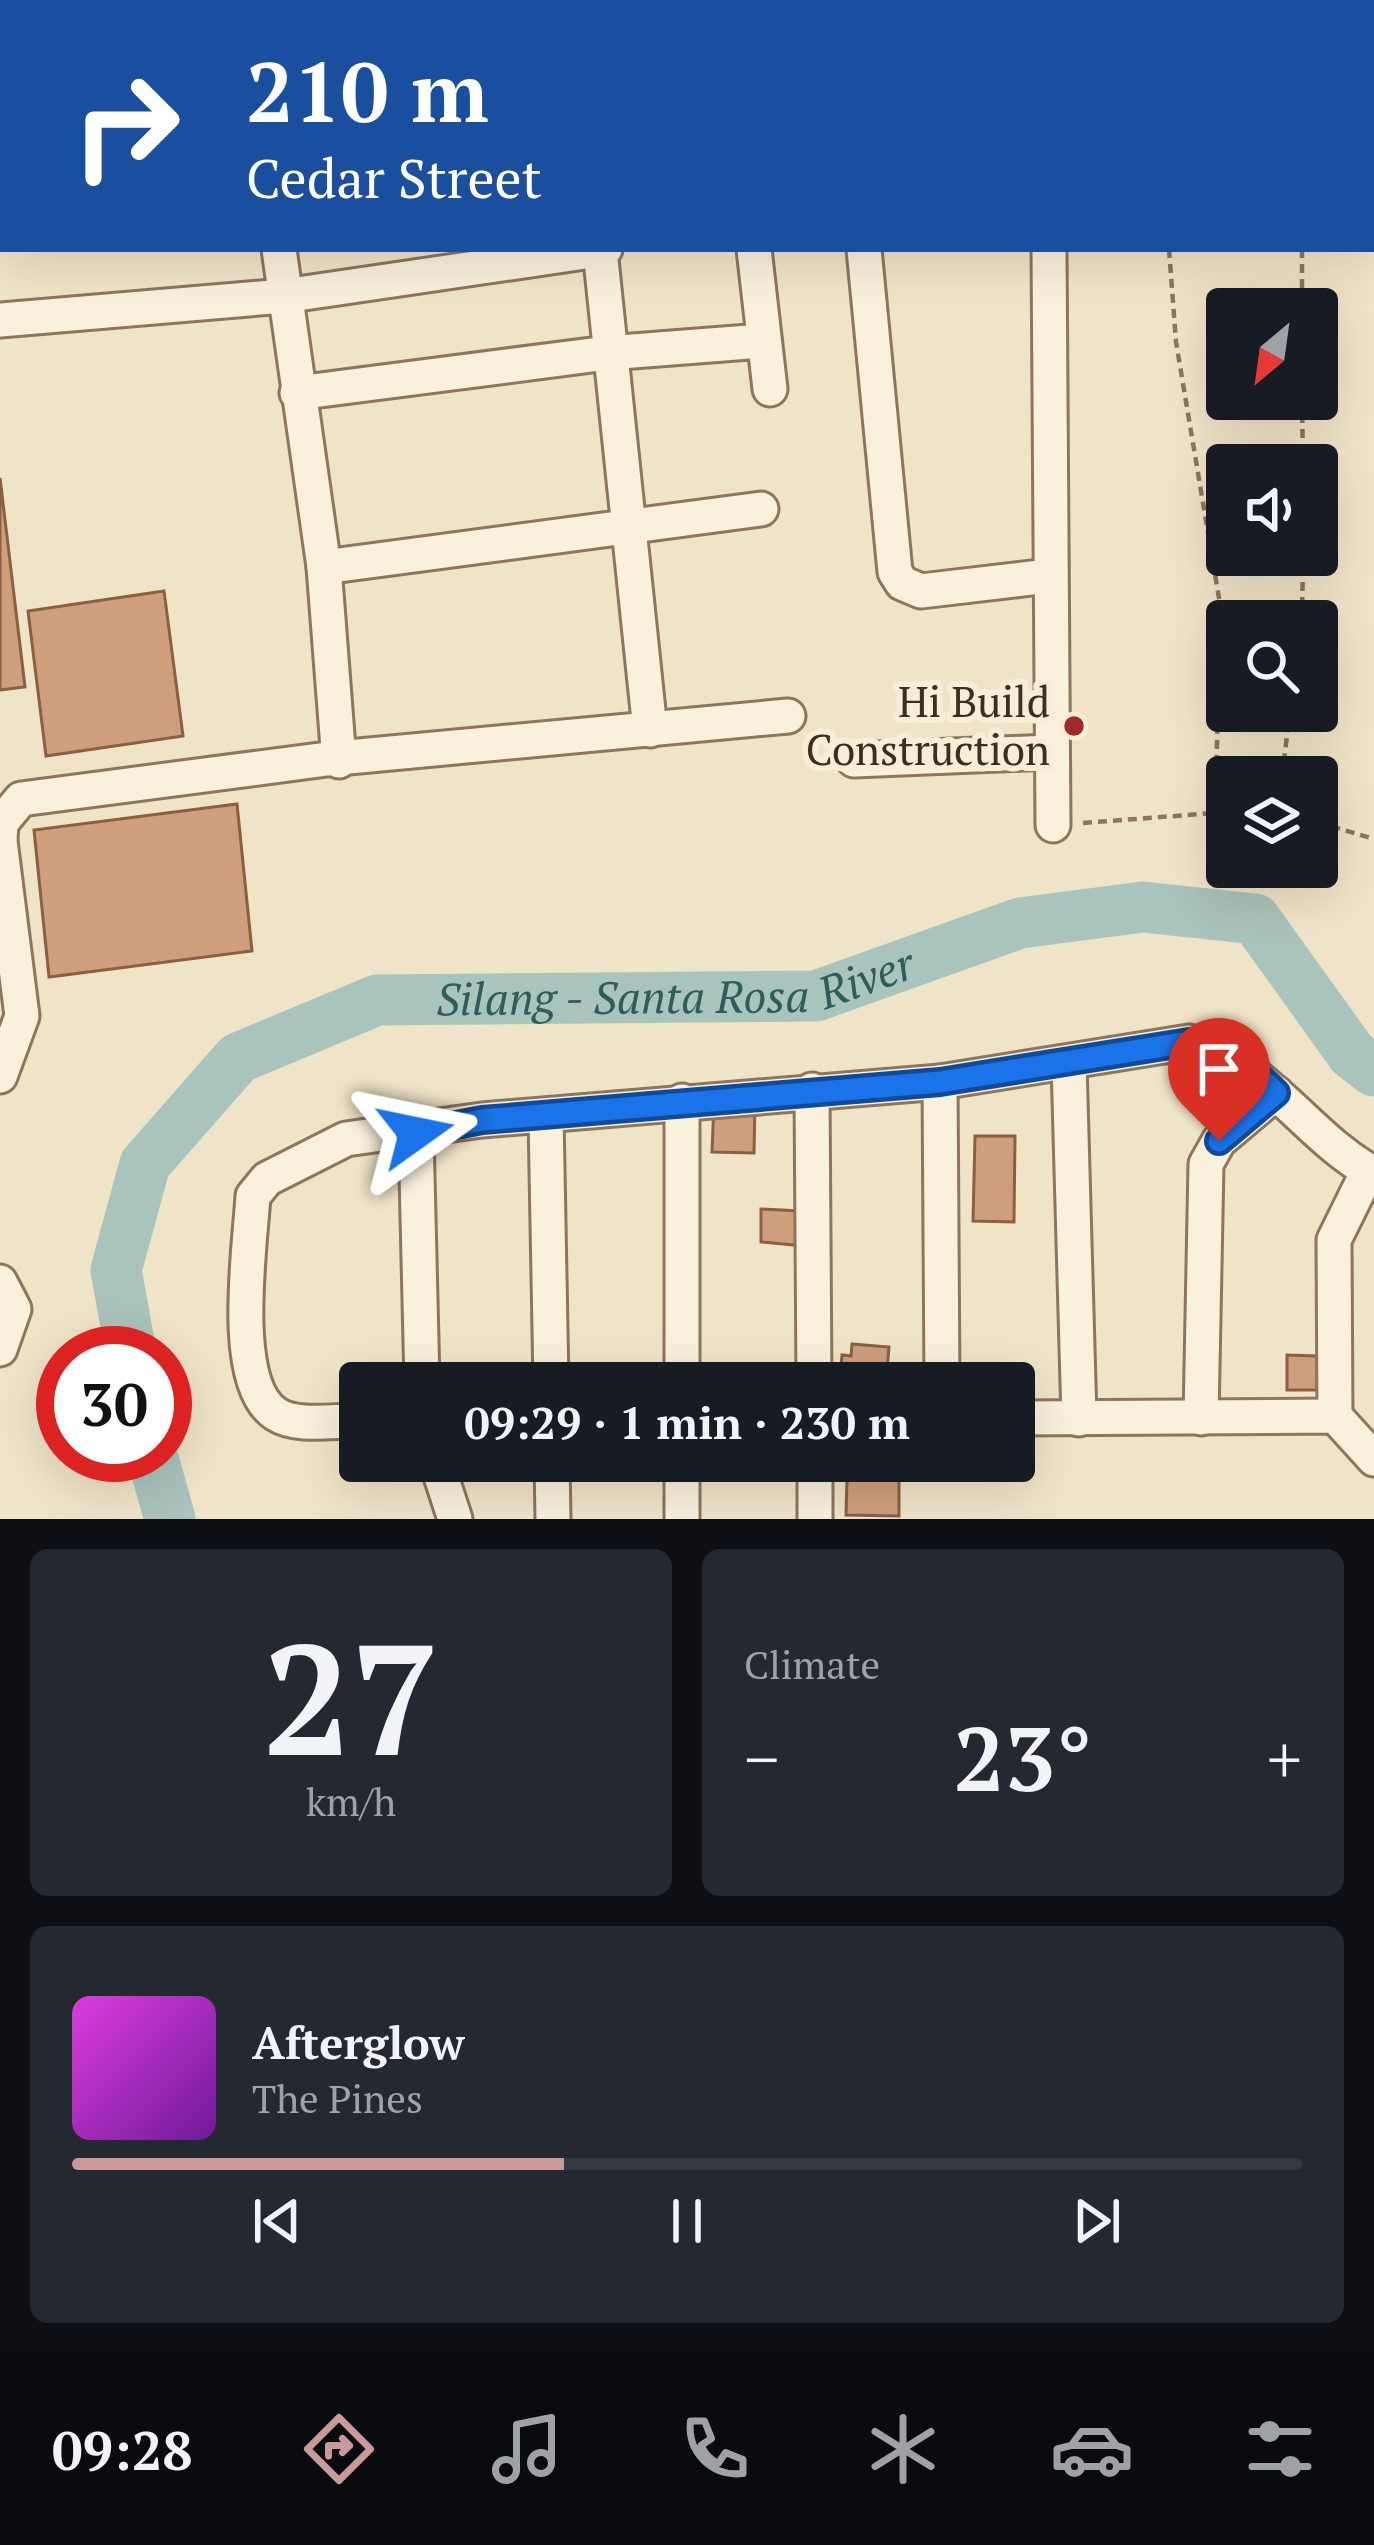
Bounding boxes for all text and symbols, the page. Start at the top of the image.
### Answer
text: 210 m [246,35,489,146]
icon: right [48,48,204,204]
text: Cedar Street [246,142,542,213]
north arrow [1206,288,1338,420]
map controls [1206,288,1338,888]
button: sound [1206,444,1338,576]
button: search [1206,600,1338,732]
place label: Hi Build Construction [806,673,1050,777]
marker: Hi Build Construction [1061,713,1087,739]
button: layers [1206,756,1338,888]
water label: Silang - Santa Rosa River [436,932,924,1028]
pin [1168,1018,1270,1141]
icon: arrive [1186,1036,1252,1102]
position arrow [353,1070,479,1196]
speed limit sign: 30 [36,1326,192,1482]
text: 09:29 · 1 min · 230 m [464,1392,910,1452]
text: 27 [263,1593,439,1800]
text: Climate [744,1638,880,1690]
text: 23° [954,1697,1092,1817]
text: − [744,1714,779,1802]
text: + [1267,1714,1302,1802]
text: km/h [306,1775,396,1827]
text: Afterglow [252,2012,465,2072]
text: The Pines [252,2072,423,2124]
icon: previous [244,2188,310,2254]
icon: pause [654,2188,720,2254]
icon: next [1064,2188,1130,2254]
icon: directions [297,2407,381,2491]
icon: music [485,2407,569,2491]
icon: phone [673,2407,757,2491]
icon: climate [861,2407,945,2491]
icon: car [1050,2407,1134,2491]
icon: filters [1238,2407,1322,2491]
text: 09:28 [52,2414,193,2485]

